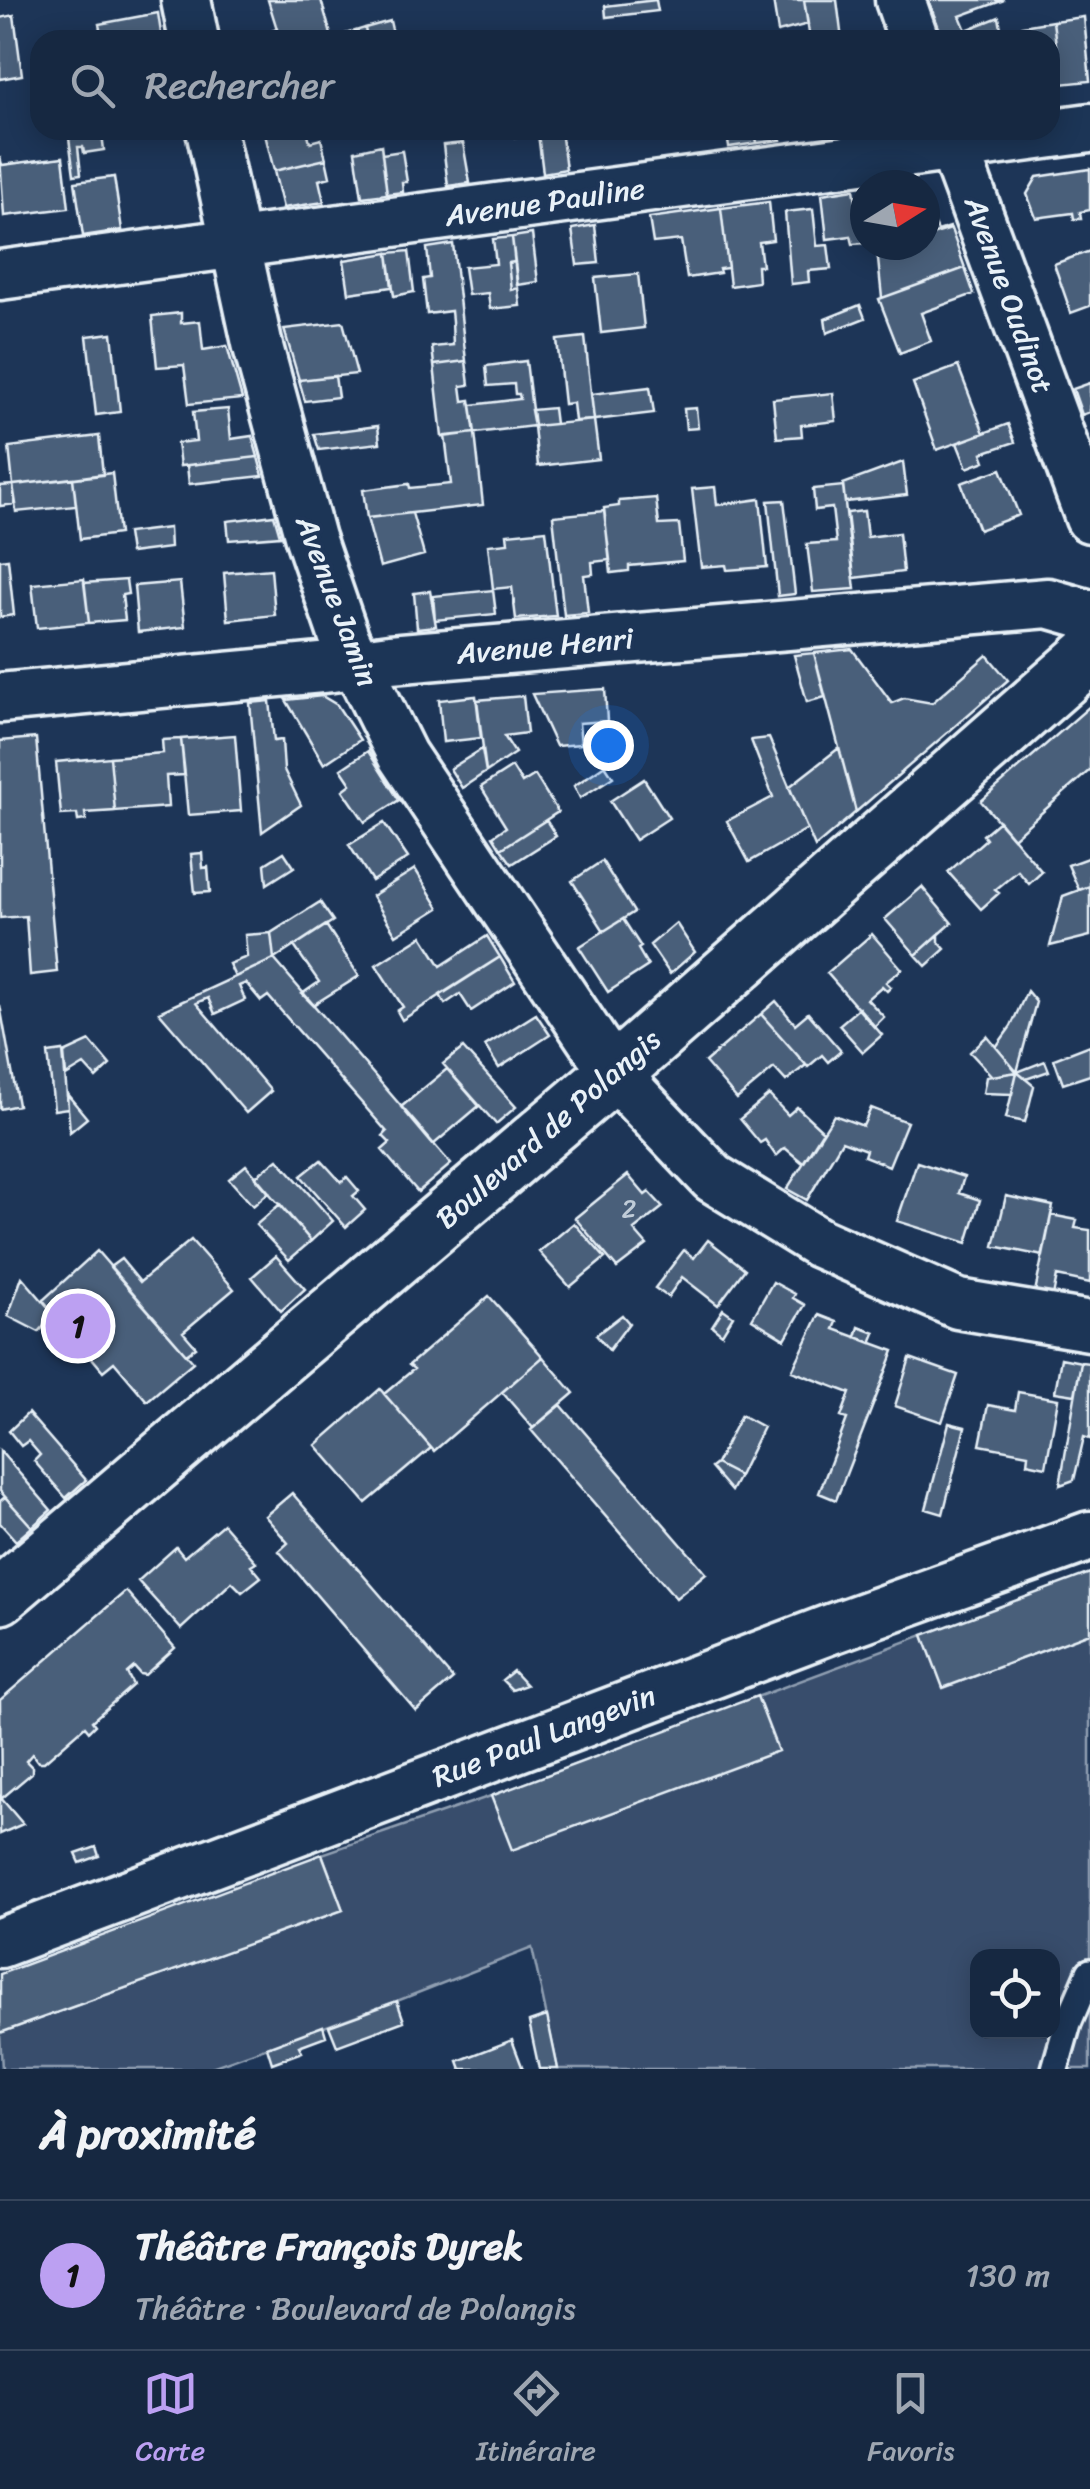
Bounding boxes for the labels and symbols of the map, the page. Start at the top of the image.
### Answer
street label: Avenue Pauline [441,161,648,243]
north arrow [850,170,940,260]
street label: Avenue Oudinot [948,187,1070,402]
street label: Avenue Jamin [279,506,394,695]
street label: Avenue Henri [453,611,637,681]
your location [583,720,634,771]
street label: Boulevard de Polangis [422,1014,674,1243]
house number: 2 [622,1186,636,1231]
pin: 1 [46,1288,110,1364]
street label: Rue Paul Langevin [424,1669,664,1803]

